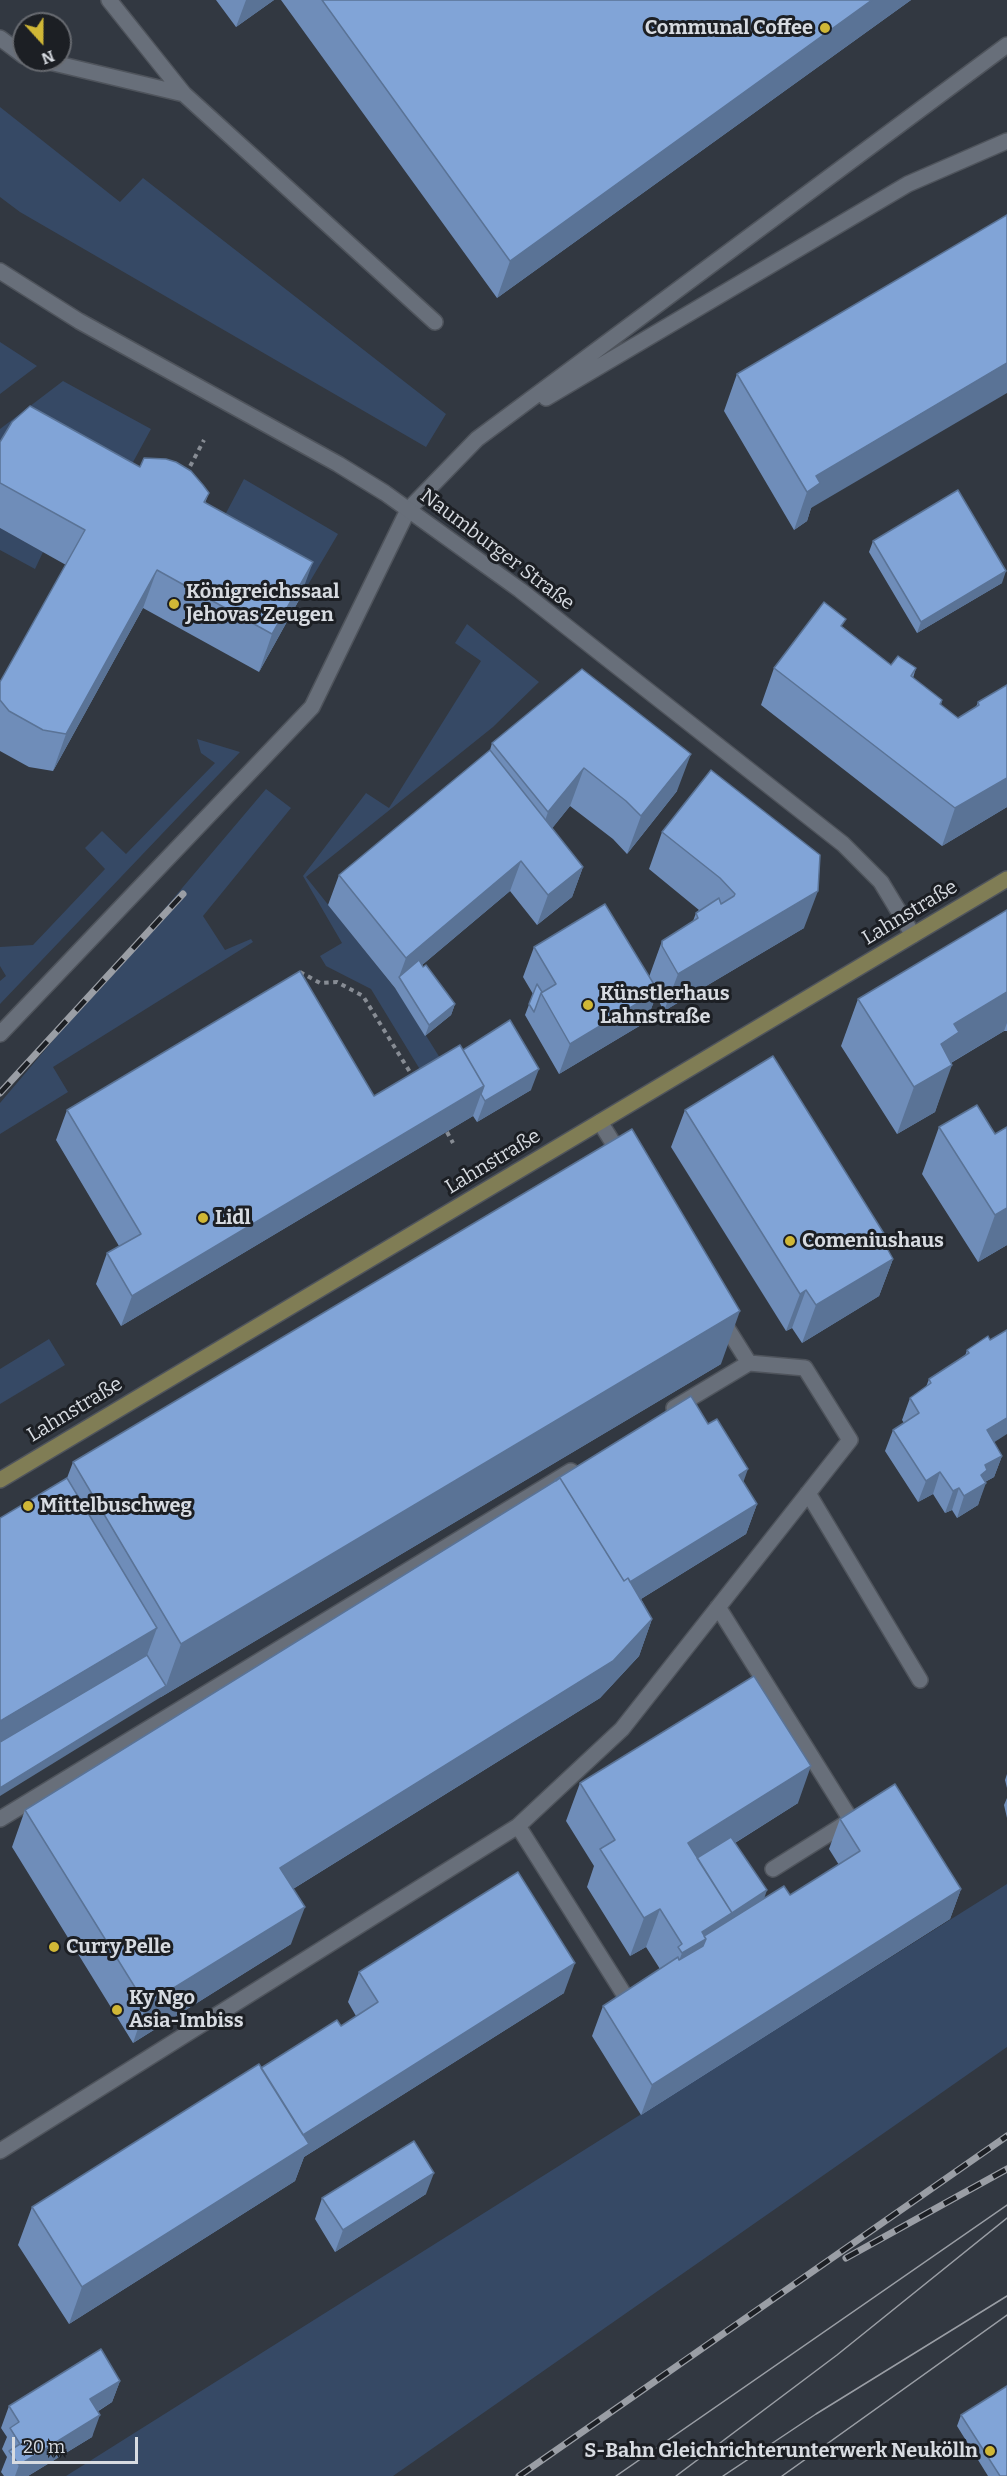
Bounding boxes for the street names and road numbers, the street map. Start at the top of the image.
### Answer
street label: Naumburger Straße [415,484,579,616]
street label: Lahnstraße [858,875,962,951]
street label: Lahnstraße [441,1124,545,1200]
street label: Lahnstraße [23,1372,127,1448]

